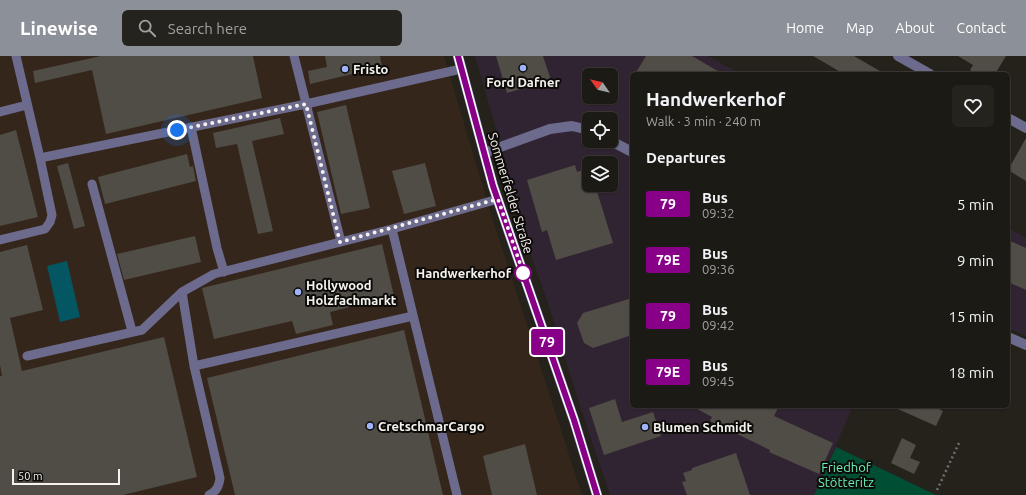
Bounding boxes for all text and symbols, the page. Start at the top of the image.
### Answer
search box [122,10,402,46]
text: Linewise [20,17,98,39]
icon: search [136,17,158,39]
text: Search here [168,20,247,37]
text: Home [786,20,824,36]
text: Map [846,20,874,36]
text: About [896,20,935,36]
text: Contact [957,20,1006,36]
place label: Fristo [353,62,389,76]
marker: Ford Dafner [518,63,528,73]
marker: Fristo [340,64,350,74]
north arrow [582,68,618,104]
map controls [582,68,618,192]
place label: Ford Dafner [486,75,560,89]
button: heart [952,85,994,127]
text: Handwerkerhof [646,88,785,110]
button: locate [582,112,618,148]
text: Walk · 3 min · 240 m [646,114,761,128]
your location [167,120,187,140]
street label: Sommerfelder Straße [486,131,536,255]
text: Departures [646,149,726,166]
button: layers [582,156,618,192]
text: Bus [702,189,728,206]
text: 79 [660,196,676,212]
text: 5 min [957,196,994,213]
text: 09:32 [702,206,735,220]
text: Bus [702,245,728,262]
text: 79E [656,252,680,268]
text: 9 min [957,252,994,269]
text: 09:36 [702,262,735,276]
marker: Handwerkerhof [514,264,532,282]
place label: Handwerkerhof [416,266,512,280]
place label: Hollywood Holzfachmarkt [306,278,397,307]
marker: Hollywood Holzfachmarkt [293,287,303,297]
text: Bus [702,301,728,318]
text: 79 [660,308,676,324]
text: 15 min [948,308,994,325]
text: 09:42 [702,318,735,332]
line badge: 79 [529,329,565,355]
text: 79 [539,334,555,350]
text: Bus [702,357,728,374]
text: 79E [656,364,680,380]
text: 18 min [948,364,994,381]
text: 09:45 [702,374,735,388]
place label: CretschmarCargo [378,419,485,433]
place label: Blumen Schmidt [653,420,753,434]
marker: CretschmarCargo [365,421,375,431]
marker: Blumen Schmidt [640,422,650,432]
park label: Friedhof Stötteritz [818,460,874,489]
scale bar [12,467,120,486]
text: 50 m [18,470,42,482]

